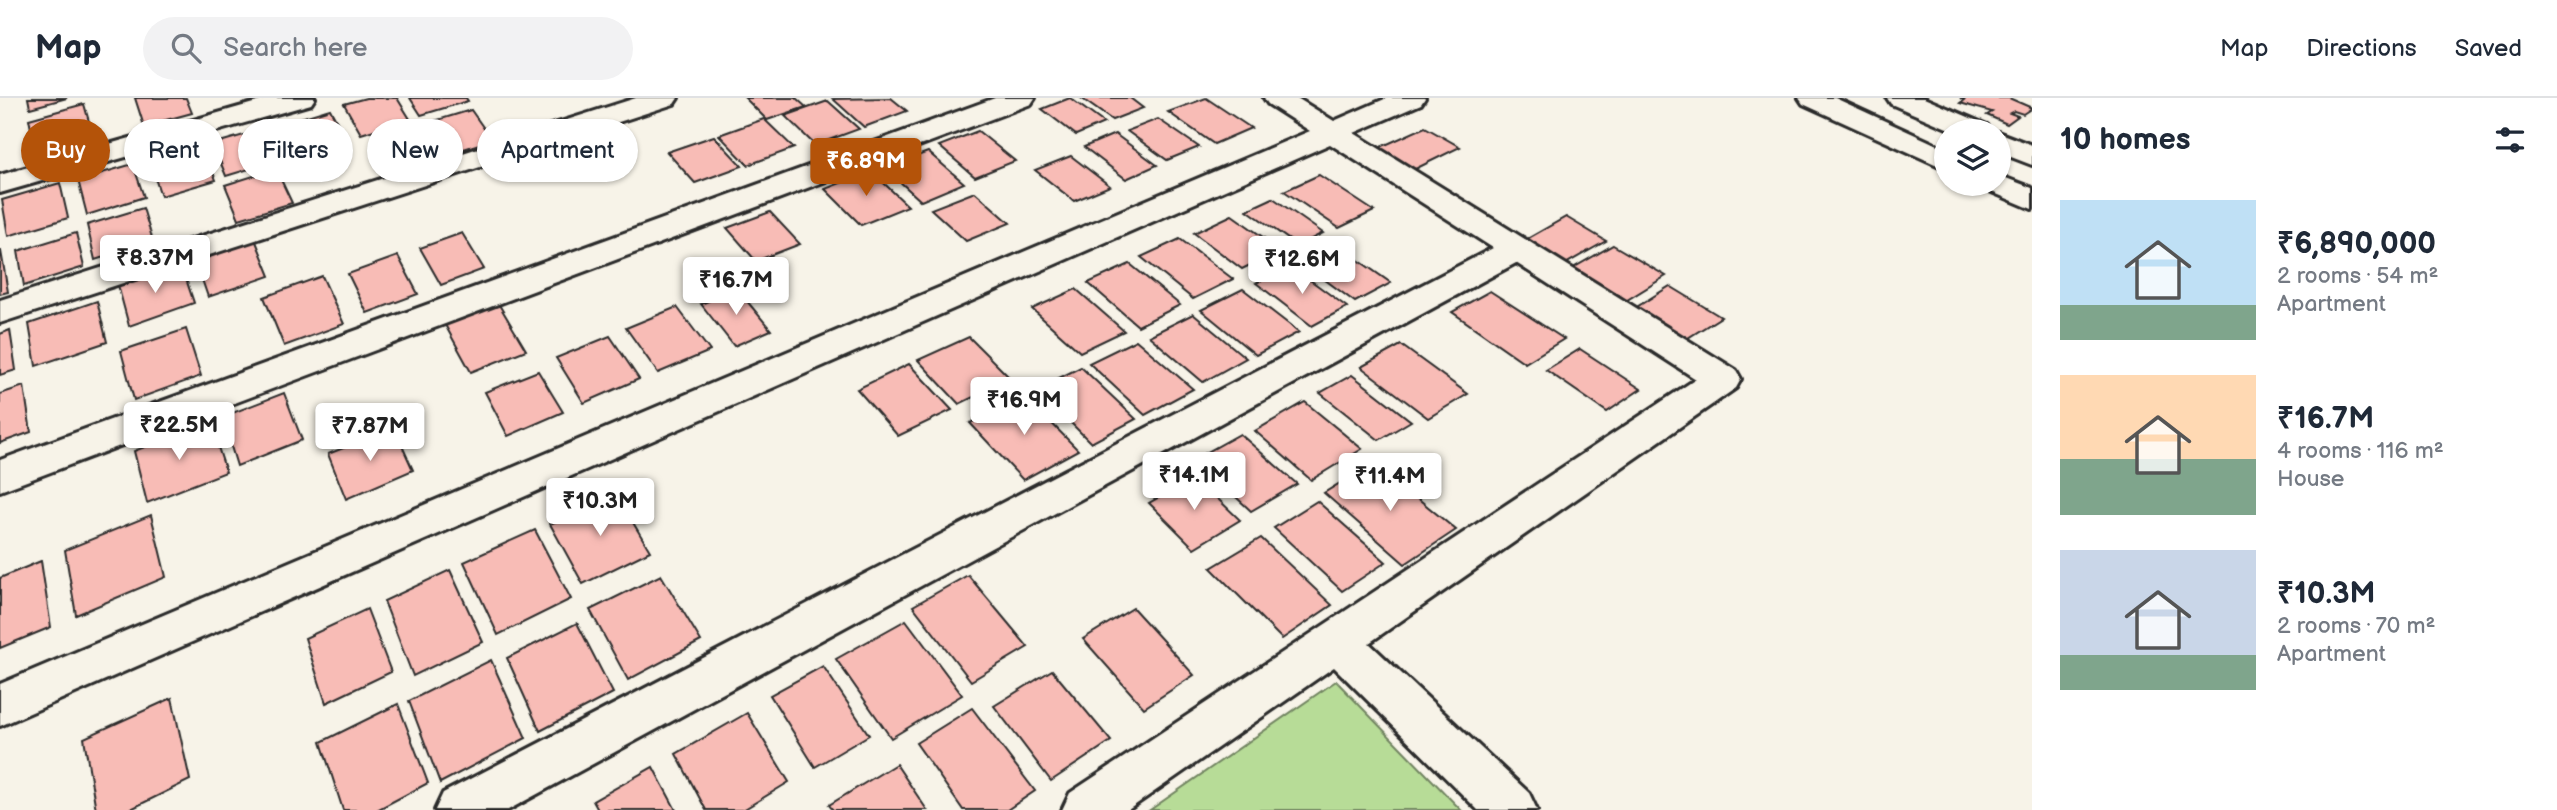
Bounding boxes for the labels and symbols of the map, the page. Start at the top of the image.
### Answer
pin: ₹6.89M [809,139,923,198]
pin: ₹8.37M [98,236,212,295]
pin: ₹12.6M [1245,236,1359,296]
pin: ₹16.7M [679,258,793,317]
pin: ₹16.9M [967,378,1081,437]
pin: ₹22.5M [122,402,236,462]
pin: ₹7.87M [313,404,427,463]
pin: ₹14.1M [1137,452,1251,512]
pin: ₹11.4M [1333,454,1447,513]
pin: ₹10.3M [543,478,657,538]

